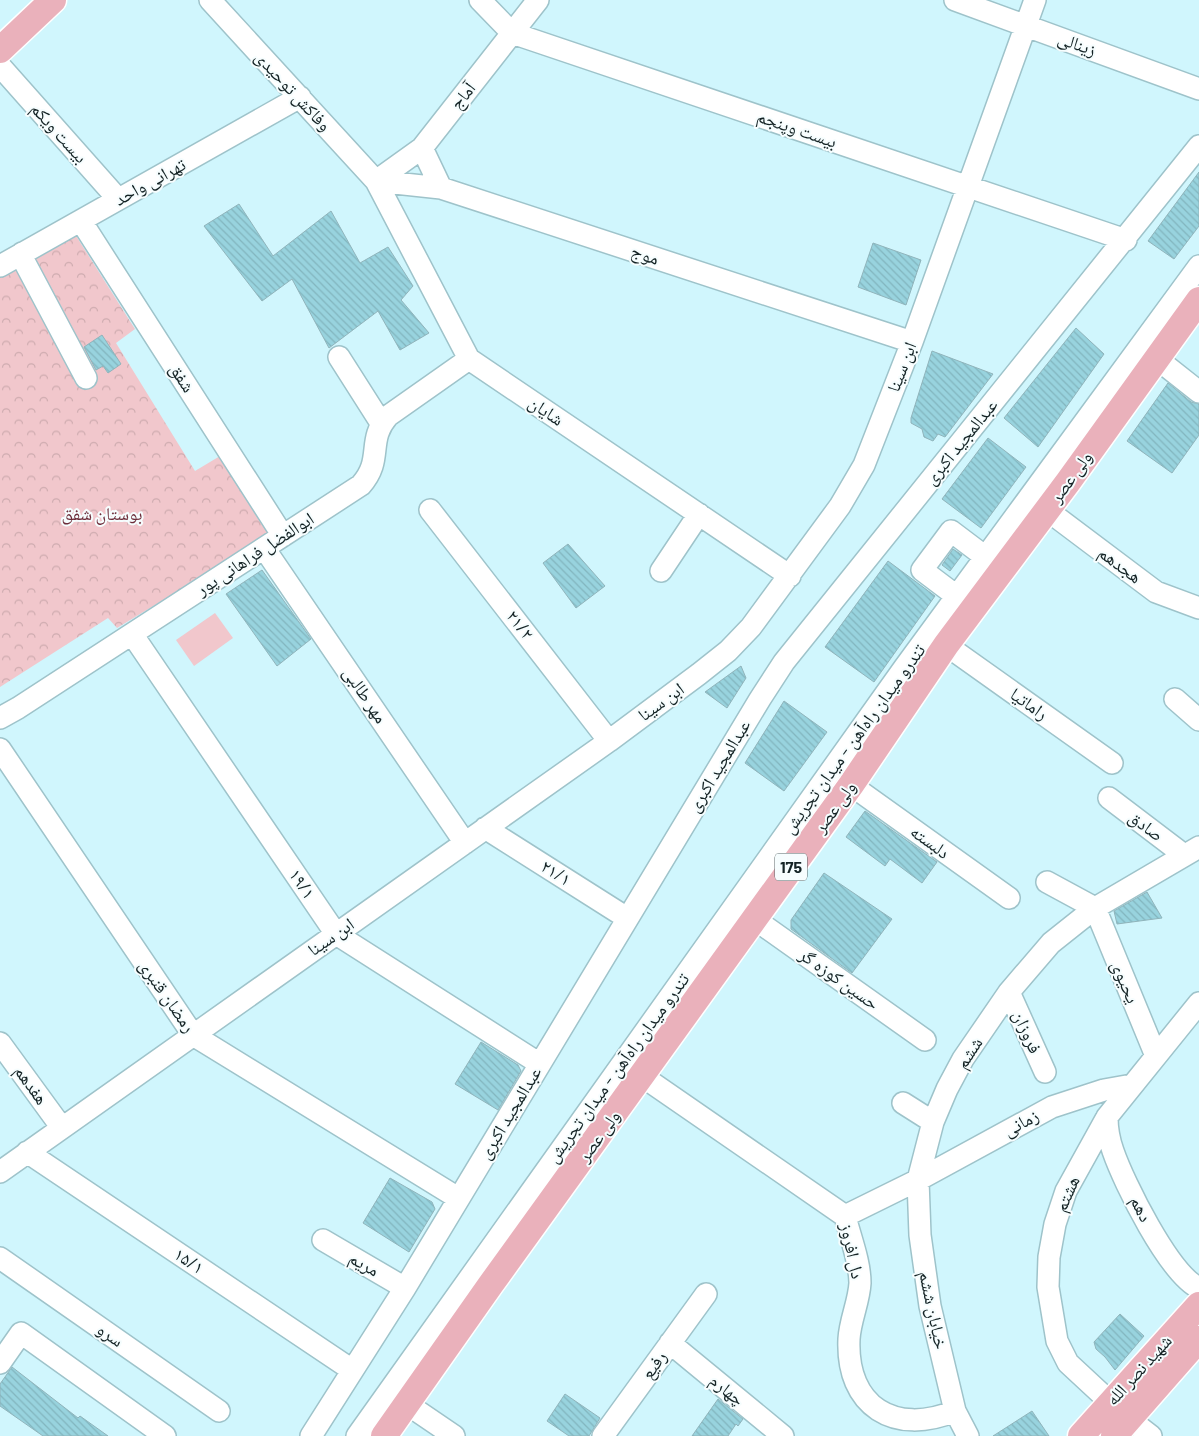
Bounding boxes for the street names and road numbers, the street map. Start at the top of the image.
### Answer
street label: زینالی [1055,26,1100,61]
street label: وفاکش توحیدی [250,45,337,136]
street label: آماج [445,77,481,115]
street label: بیست‌ ویکم [25,97,93,169]
street label: بیست وپنجم [754,104,840,154]
street label: تهرانی واحد [110,153,190,211]
street label: موج [628,239,662,271]
street label: ابن سینا [882,339,921,395]
street label: شفق [165,359,200,397]
street label: شایان [524,391,568,431]
street label: عبدالمجید اکبری [919,394,1002,489]
street label: ولی عصر [1043,446,1097,508]
street label: ابوالفضل فراهانی پور [190,507,318,601]
street label: هجدهم [1093,541,1147,589]
street label: ۲۱/۲ [502,605,539,644]
street label: تندرو میدان راه‌آهن - میدان تجریش [777,639,930,838]
street label: مهر طالبی [338,662,393,728]
street label: ابن سینا [633,677,688,726]
street label: راماتیا [1006,682,1053,724]
street label: عبدالمجید اکبری [682,715,755,816]
street label: ولی عصر [807,776,861,838]
street label: صادق [1124,805,1168,846]
street label: دلبسته [906,820,954,863]
street label: ۲۱/۱ [537,854,576,890]
road number: 175 [775,854,807,880]
street label: ۱۹/۱ [285,864,321,903]
street label: ابن سینا [303,912,358,961]
street label: حسین کوزه گر [794,942,884,1015]
street label: رمضان قنبری [134,955,201,1037]
street label: یحیوی [1106,957,1145,1007]
street label: تندرو میدان راه‌آهن - میدان تجریش [541,968,694,1167]
street label: فروزان [1008,1007,1047,1057]
street label: ششم [950,1033,988,1073]
street label: هفدهم [9,1060,53,1110]
street label: عبدالمجید اکبری [473,1062,546,1163]
street label: زمانی [999,1104,1043,1141]
street label: ولی عصر [571,1105,625,1167]
street label: هشتم [1049,1172,1085,1216]
street label: دهم [1124,1192,1158,1226]
street label: دل افروز [835,1220,870,1281]
street label: ۱۵/۱ [170,1242,209,1278]
street label: مریم [345,1246,383,1282]
street label: خیابان ششم [913,1269,953,1351]
street label: سرو [93,1317,128,1351]
street label: شهید نصر الله [1101,1329,1176,1410]
street label: رفیع [636,1346,672,1384]
street label: چهارم [704,1369,750,1411]

